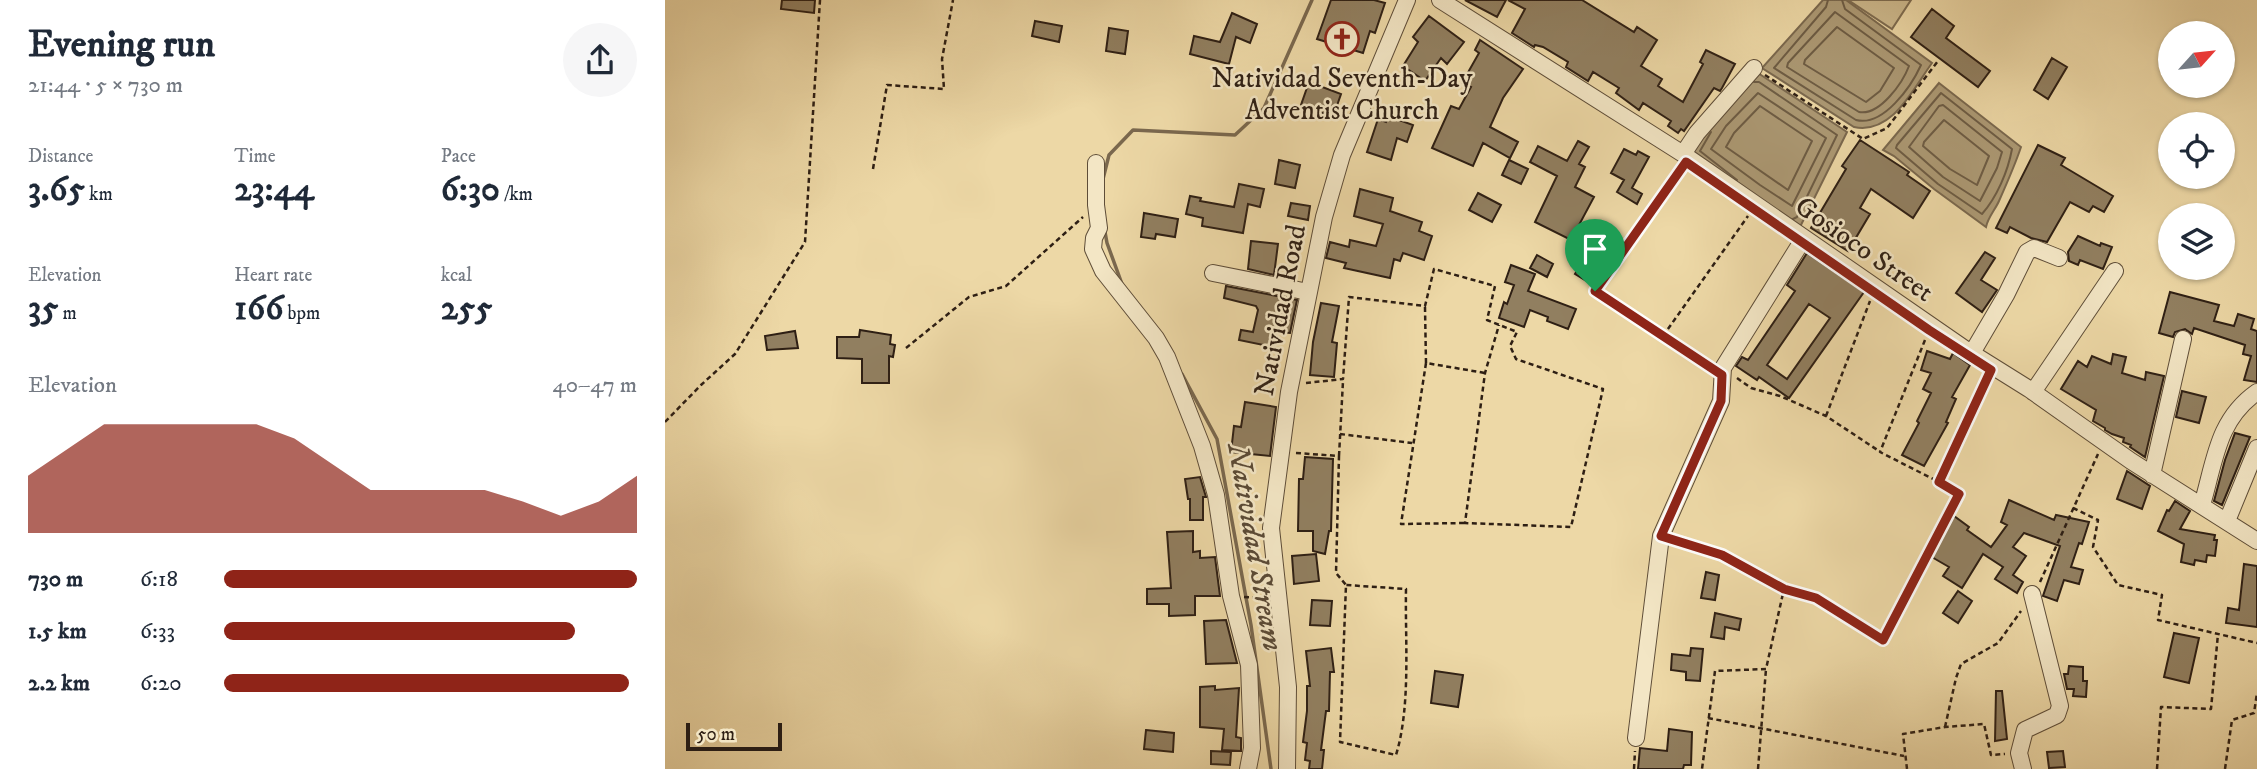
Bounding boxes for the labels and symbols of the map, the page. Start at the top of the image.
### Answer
church icon: Natividad Seventh-Day Adventist Church [1323,20,1361,58]
north arrow [2158,21,2235,98]
place label: Natividad Seventh-Day Adventist Church [1211,61,1473,128]
street label: Gosioco Street [1788,189,1940,310]
pin [1565,219,1625,291]
street label: Natividad Road [1247,222,1314,399]
water label: Natividad Stream [1218,439,1291,654]
scale bar [686,720,782,752]

